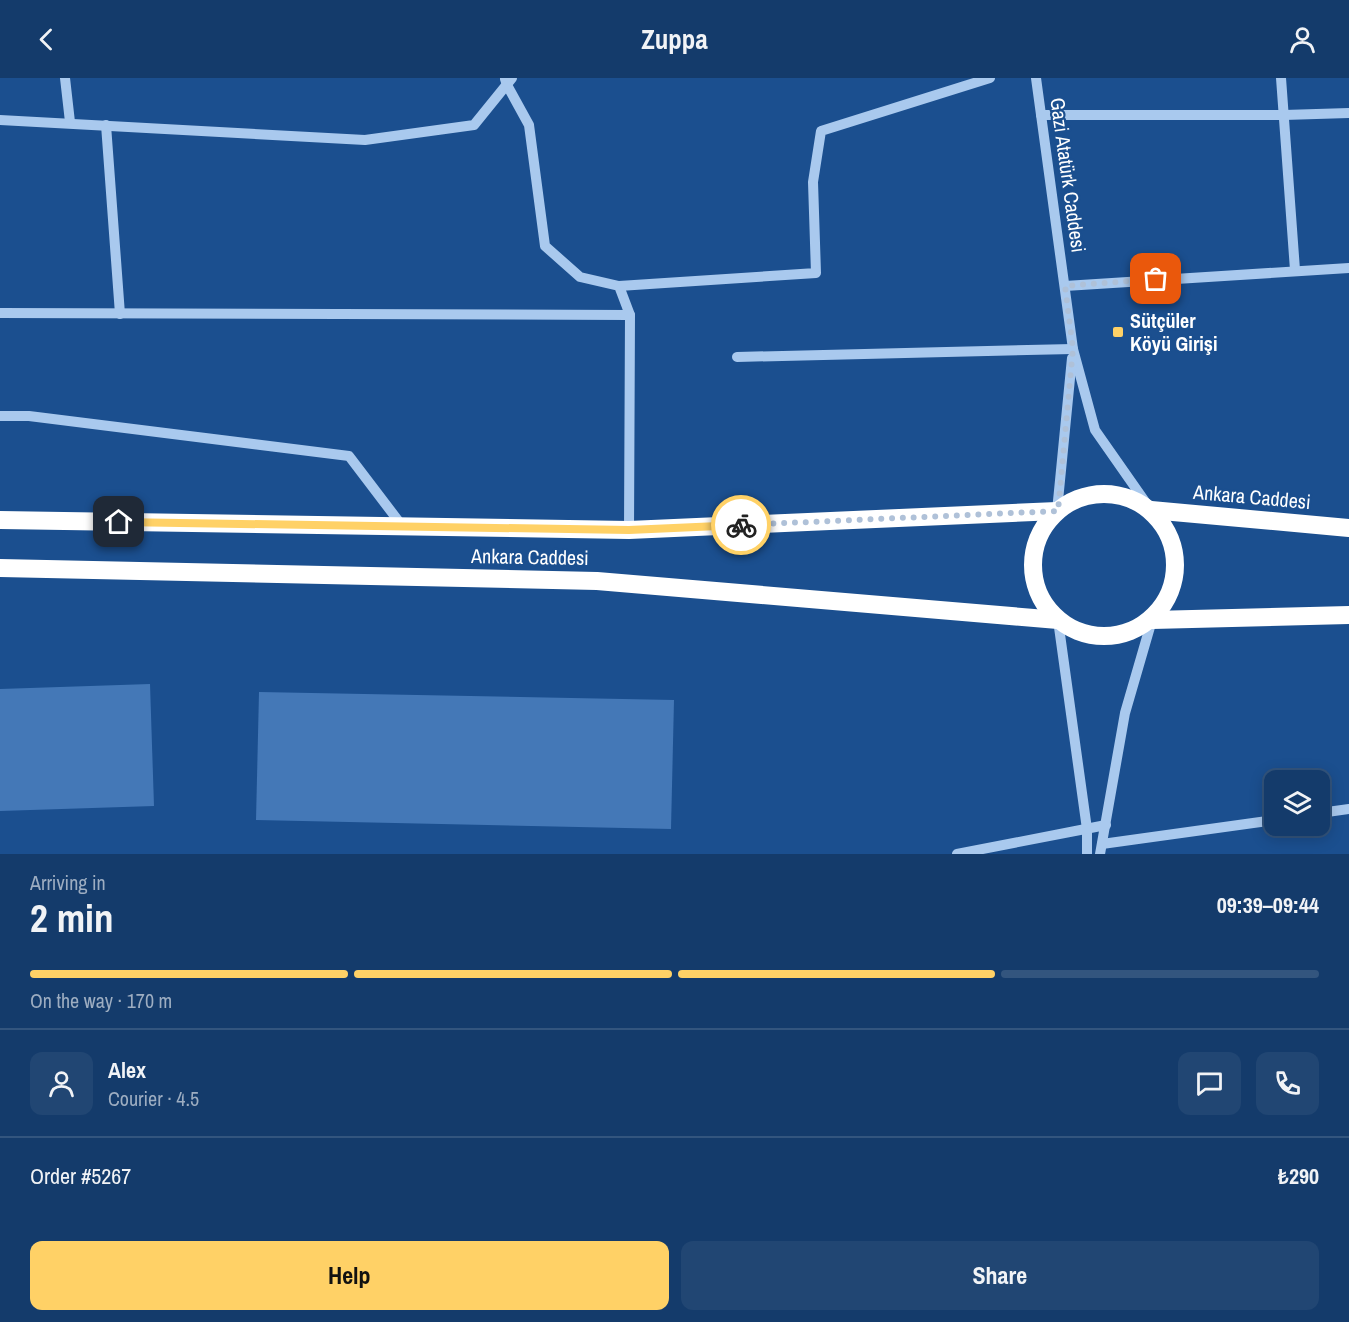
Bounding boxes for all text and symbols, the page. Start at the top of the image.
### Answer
text: Zuppa [641,21,708,57]
icon: back [30,23,63,56]
icon: person [1286,23,1319,56]
street label: Gazi Atatürk Caddesi [1044,96,1093,254]
pin [1130,253,1181,304]
icon: bag [1139,262,1172,295]
place label: Sütçüler Köyü Girişi [1130,307,1218,357]
marker: Sütçüler Köyü Girişi [1111,325,1125,339]
street label: Ankara Caddesi [1191,478,1312,515]
courier [711,495,771,555]
pin [93,496,144,547]
icon: home [102,505,135,538]
icon: bike [725,509,758,542]
street label: Ankara Caddesi [470,542,589,571]
map controls [1264,770,1330,836]
button: layers [1264,770,1330,836]
text: Arriving in [30,869,106,896]
text: 09:39–09:44 [1217,890,1319,920]
text: 2 min [30,892,114,944]
text: On the way · 170 m [30,987,172,1014]
button: person [30,1052,93,1115]
button: chat [1178,1052,1241,1115]
button: phone [1256,1052,1319,1115]
text: Alex [108,1055,146,1085]
text: Courier · 4.5 [108,1085,199,1112]
text: Order #5267 [30,1161,131,1191]
text: ₺290 [1278,1161,1319,1191]
button: Help [30,1241,669,1310]
button: Share [681,1241,1319,1310]

